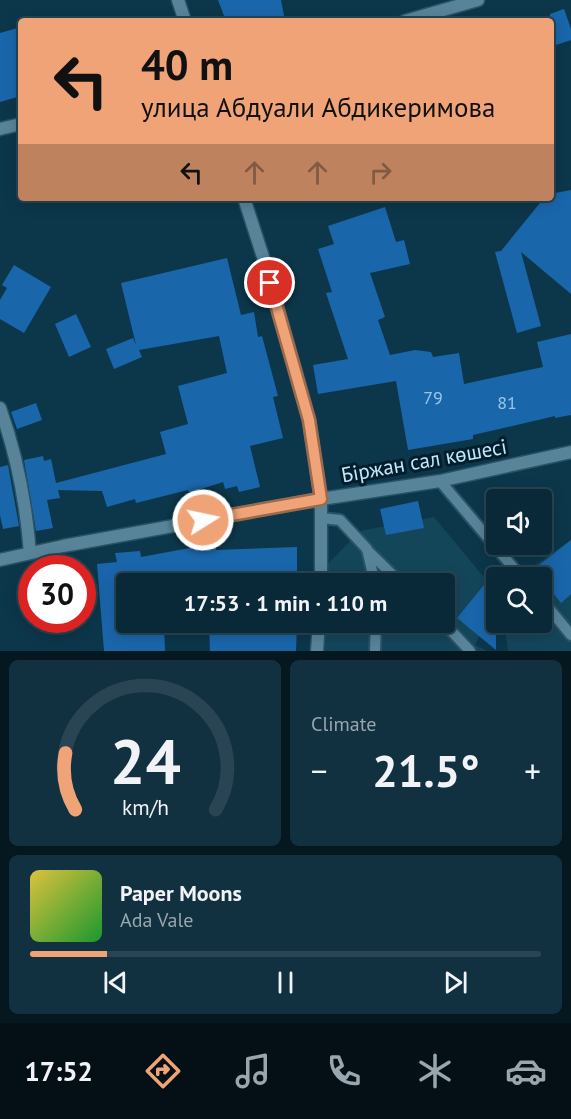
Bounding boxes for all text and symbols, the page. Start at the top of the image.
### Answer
text: 40 m [141,37,233,92]
icon: left [42,42,120,120]
text: улица Абдуали Абдикеримова [141,90,495,124]
icon: left [175,156,208,189]
icon: ahead [238,156,271,189]
icon: ahead [301,156,334,189]
icon: right [364,156,397,189]
pin [244,257,295,308]
icon: arrive [253,266,286,299]
house number: 79 [423,386,443,409]
house number: 81 [497,391,517,414]
street label: Біржан сал көшесі [339,433,509,488]
position arrow [171,488,235,552]
map controls [486,489,552,633]
button: sound [486,489,552,555]
speed limit sign: 30 [18,555,96,633]
button: search [486,567,552,633]
text: 17:53 · 1 min · 110 m [184,589,387,617]
text: Climate [311,711,377,737]
text: 24 [110,720,180,801]
text: 21.5° [372,741,480,799]
text: − [311,749,328,792]
text: + [524,749,541,792]
text: km/h [121,793,168,821]
text: Paper Moons [120,879,242,907]
text: Ada Vale [120,907,193,933]
icon: previous [99,966,132,999]
icon: pause [269,966,302,999]
icon: next [439,966,472,999]
icon: directions [142,1050,184,1092]
icon: music [232,1050,274,1092]
icon: phone [323,1050,365,1092]
icon: climate [414,1050,456,1092]
icon: car [505,1050,547,1092]
text: 17:52 [24,1054,93,1088]

